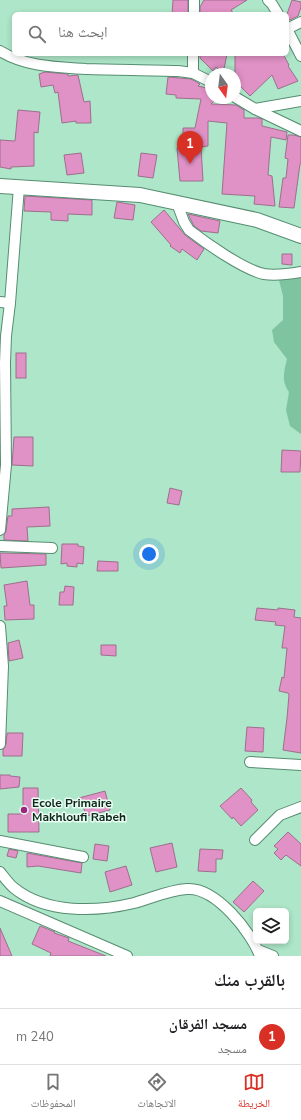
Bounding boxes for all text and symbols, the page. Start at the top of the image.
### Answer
search box [12,12,289,56]
text: ابحث هنا [58,22,108,42]
icon: search [26,23,48,45]
north arrow [205,68,241,104]
pin: 1 [177,131,203,164]
your location [139,544,159,564]
place label: Ecole Primaire Makhloufi Rabeh [32,795,126,825]
marker: Ecole Primaire Makhloufi Rabeh [19,805,29,815]
map controls [253,908,289,944]
button: layers [253,908,289,944]
text: بالقرب منك [214,969,285,992]
text: مسجد الفرقان [169,1014,247,1034]
text: 240 m [16,1028,54,1046]
text: 1 [268,1028,276,1046]
text: مسجد [218,1040,247,1058]
tab: المحفوظات [31,1071,76,1114]
tab: الاتجاهات [137,1071,176,1114]
tab: الخريطة [238,1071,270,1114]

